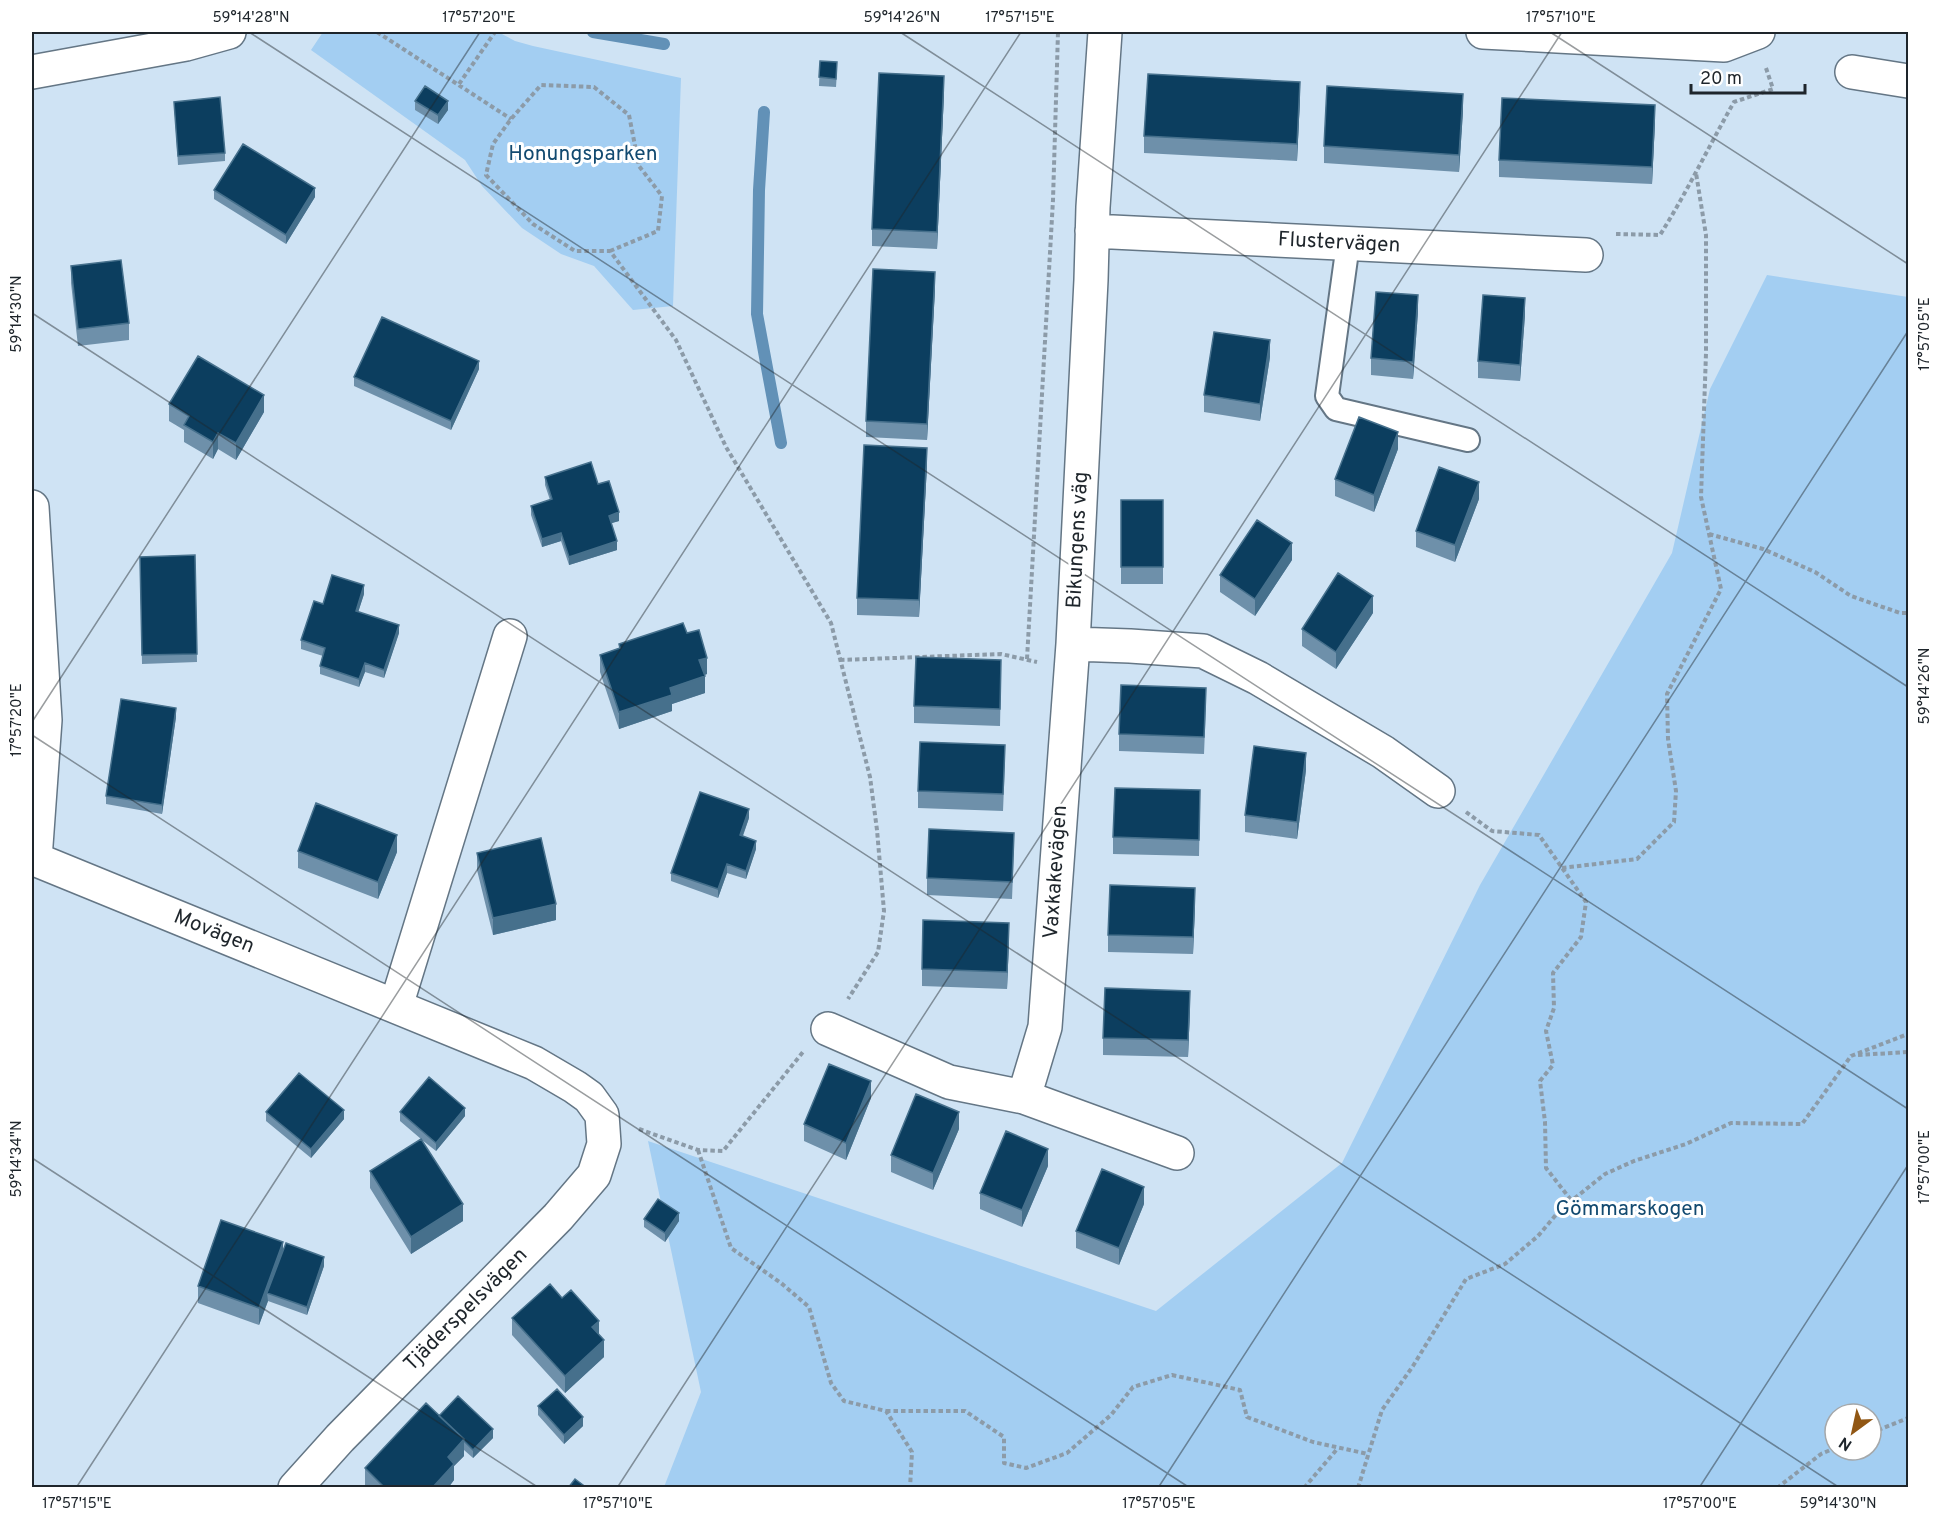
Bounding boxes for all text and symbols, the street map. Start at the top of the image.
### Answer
text: 59°14'28"N [212,9,290,28]
text: 17°57'20"E [442,9,516,28]
text: 59°14'26"N [864,9,940,28]
text: 17°57'15"E [985,9,1055,28]
text: 17°57'10"E [1526,9,1596,28]
scale bar [1691,57,1805,95]
text: 20 m [1700,68,1742,91]
park label: Honungsparken [508,141,658,168]
street label: Flustervägen [1277,226,1401,260]
text: 59°14'30"N [8,275,27,353]
text: 17°57'05"E [1916,297,1935,371]
street label: Bikungens väg [1061,471,1095,609]
text: 59°14'26"N [1916,648,1935,724]
text: 17°57'20"E [8,683,27,757]
street label: Vaxkakevägen [1038,804,1074,940]
street label: Movägen [170,904,258,960]
text: 59°14'34"N [8,1120,27,1198]
text: 17°57'00"E [1916,1130,1935,1204]
park label: Gömmarskogen [1555,1196,1705,1223]
street label: Tjäderspelsvägen [398,1242,534,1378]
north arrow [1823,1402,1883,1462]
text: N [1836,1431,1856,1454]
text: 17°57'15"E [42,1495,112,1514]
text: 17°57'10"E [583,1495,653,1514]
text: 17°57'05"E [1122,1495,1196,1514]
text: 17°57'00"E [1663,1495,1737,1514]
text: 59°14'30"N [1799,1495,1877,1514]

